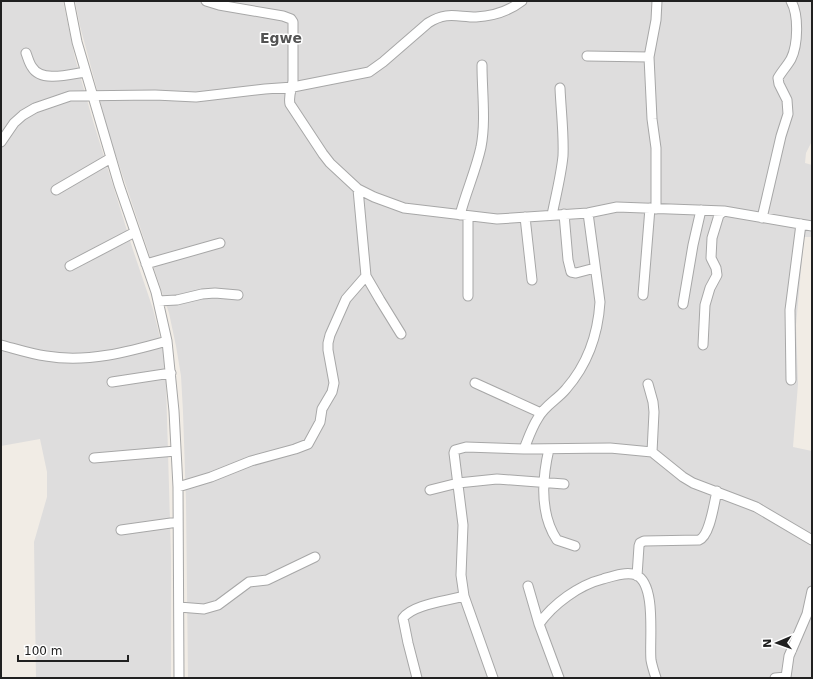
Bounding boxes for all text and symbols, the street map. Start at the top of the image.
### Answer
district label: Egwe [260,30,302,46]
north arrow [757,623,797,663]
scale bar [18,637,128,663]
text: N [761,638,774,648]
text: 100 m [24,644,62,658]

